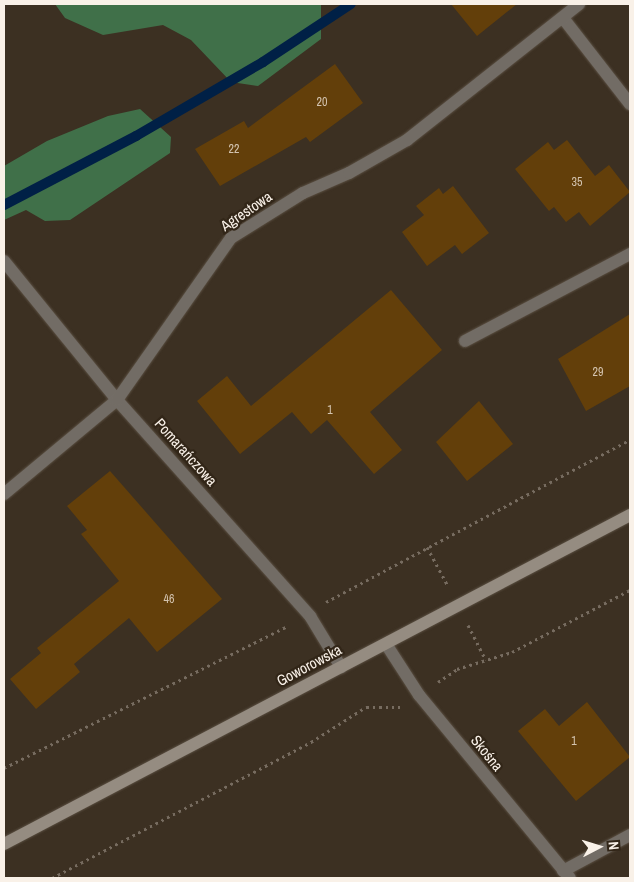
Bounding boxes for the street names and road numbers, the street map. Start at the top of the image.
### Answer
street label: Agrestowa [217,187,275,235]
street label: Pomarańczowa [151,414,221,490]
street label: Goworowska [273,640,345,690]
street label: Skośna [467,731,507,775]

